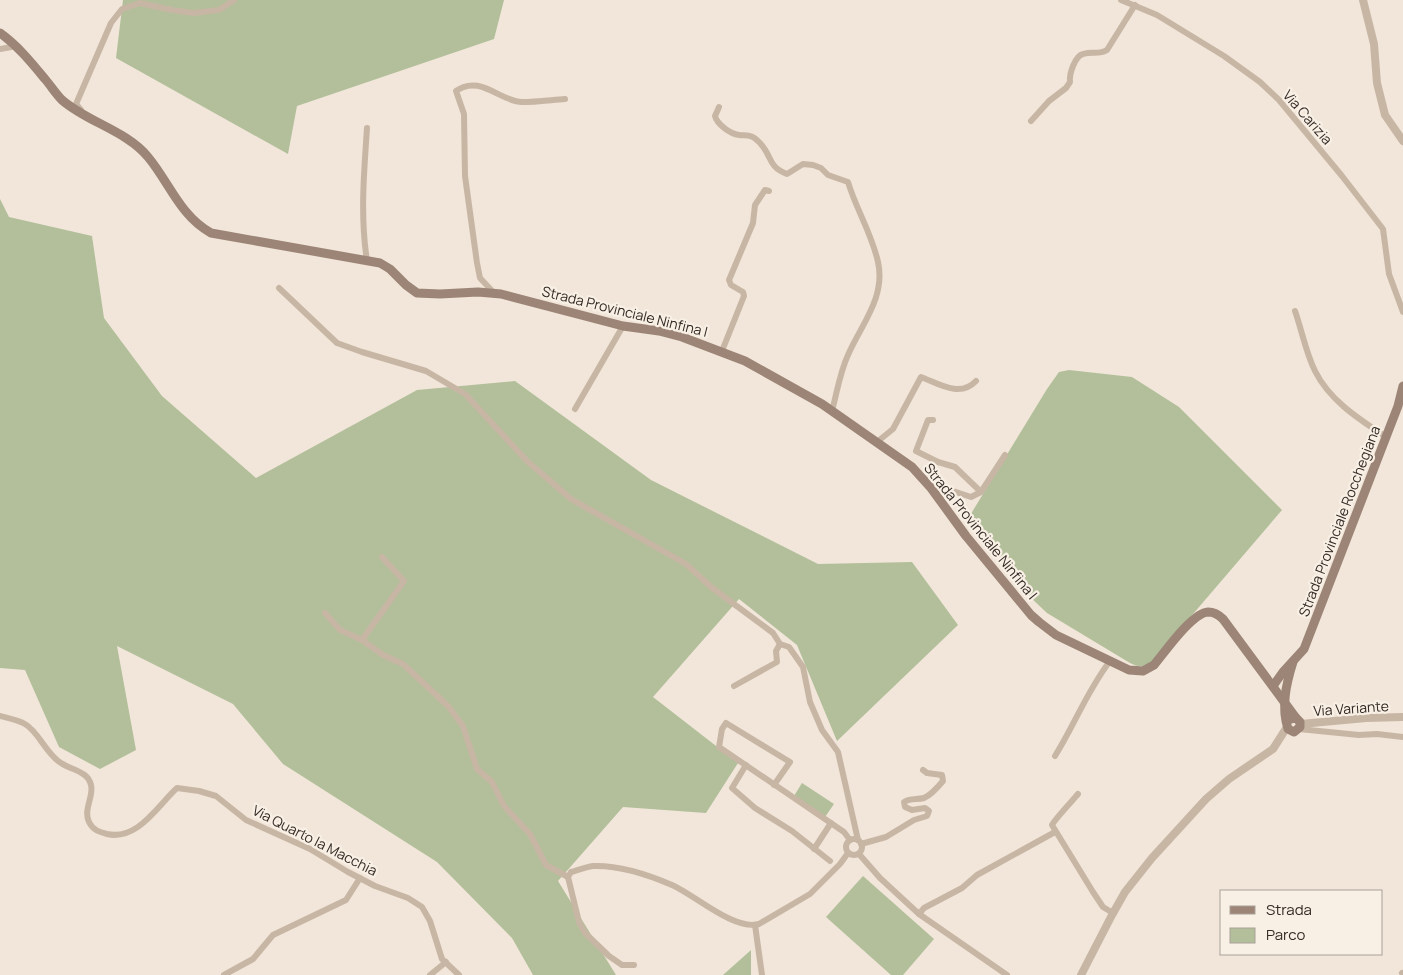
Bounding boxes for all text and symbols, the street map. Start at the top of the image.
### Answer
street label: Via Carizia [1279,86,1337,148]
street label: Strada Provinciale Ninfina I [540,281,710,341]
street label: Strada Provinciale Rocchegiana [1294,423,1384,619]
street label: Strada Provinciale Ninfina I [920,459,1042,603]
street label: Via Variante [1313,696,1389,720]
street label: Via Quarto la Macchia [249,800,381,880]
legend [1220,890,1383,955]
text: Strada [1266,899,1312,920]
text: Parco [1266,924,1305,945]

